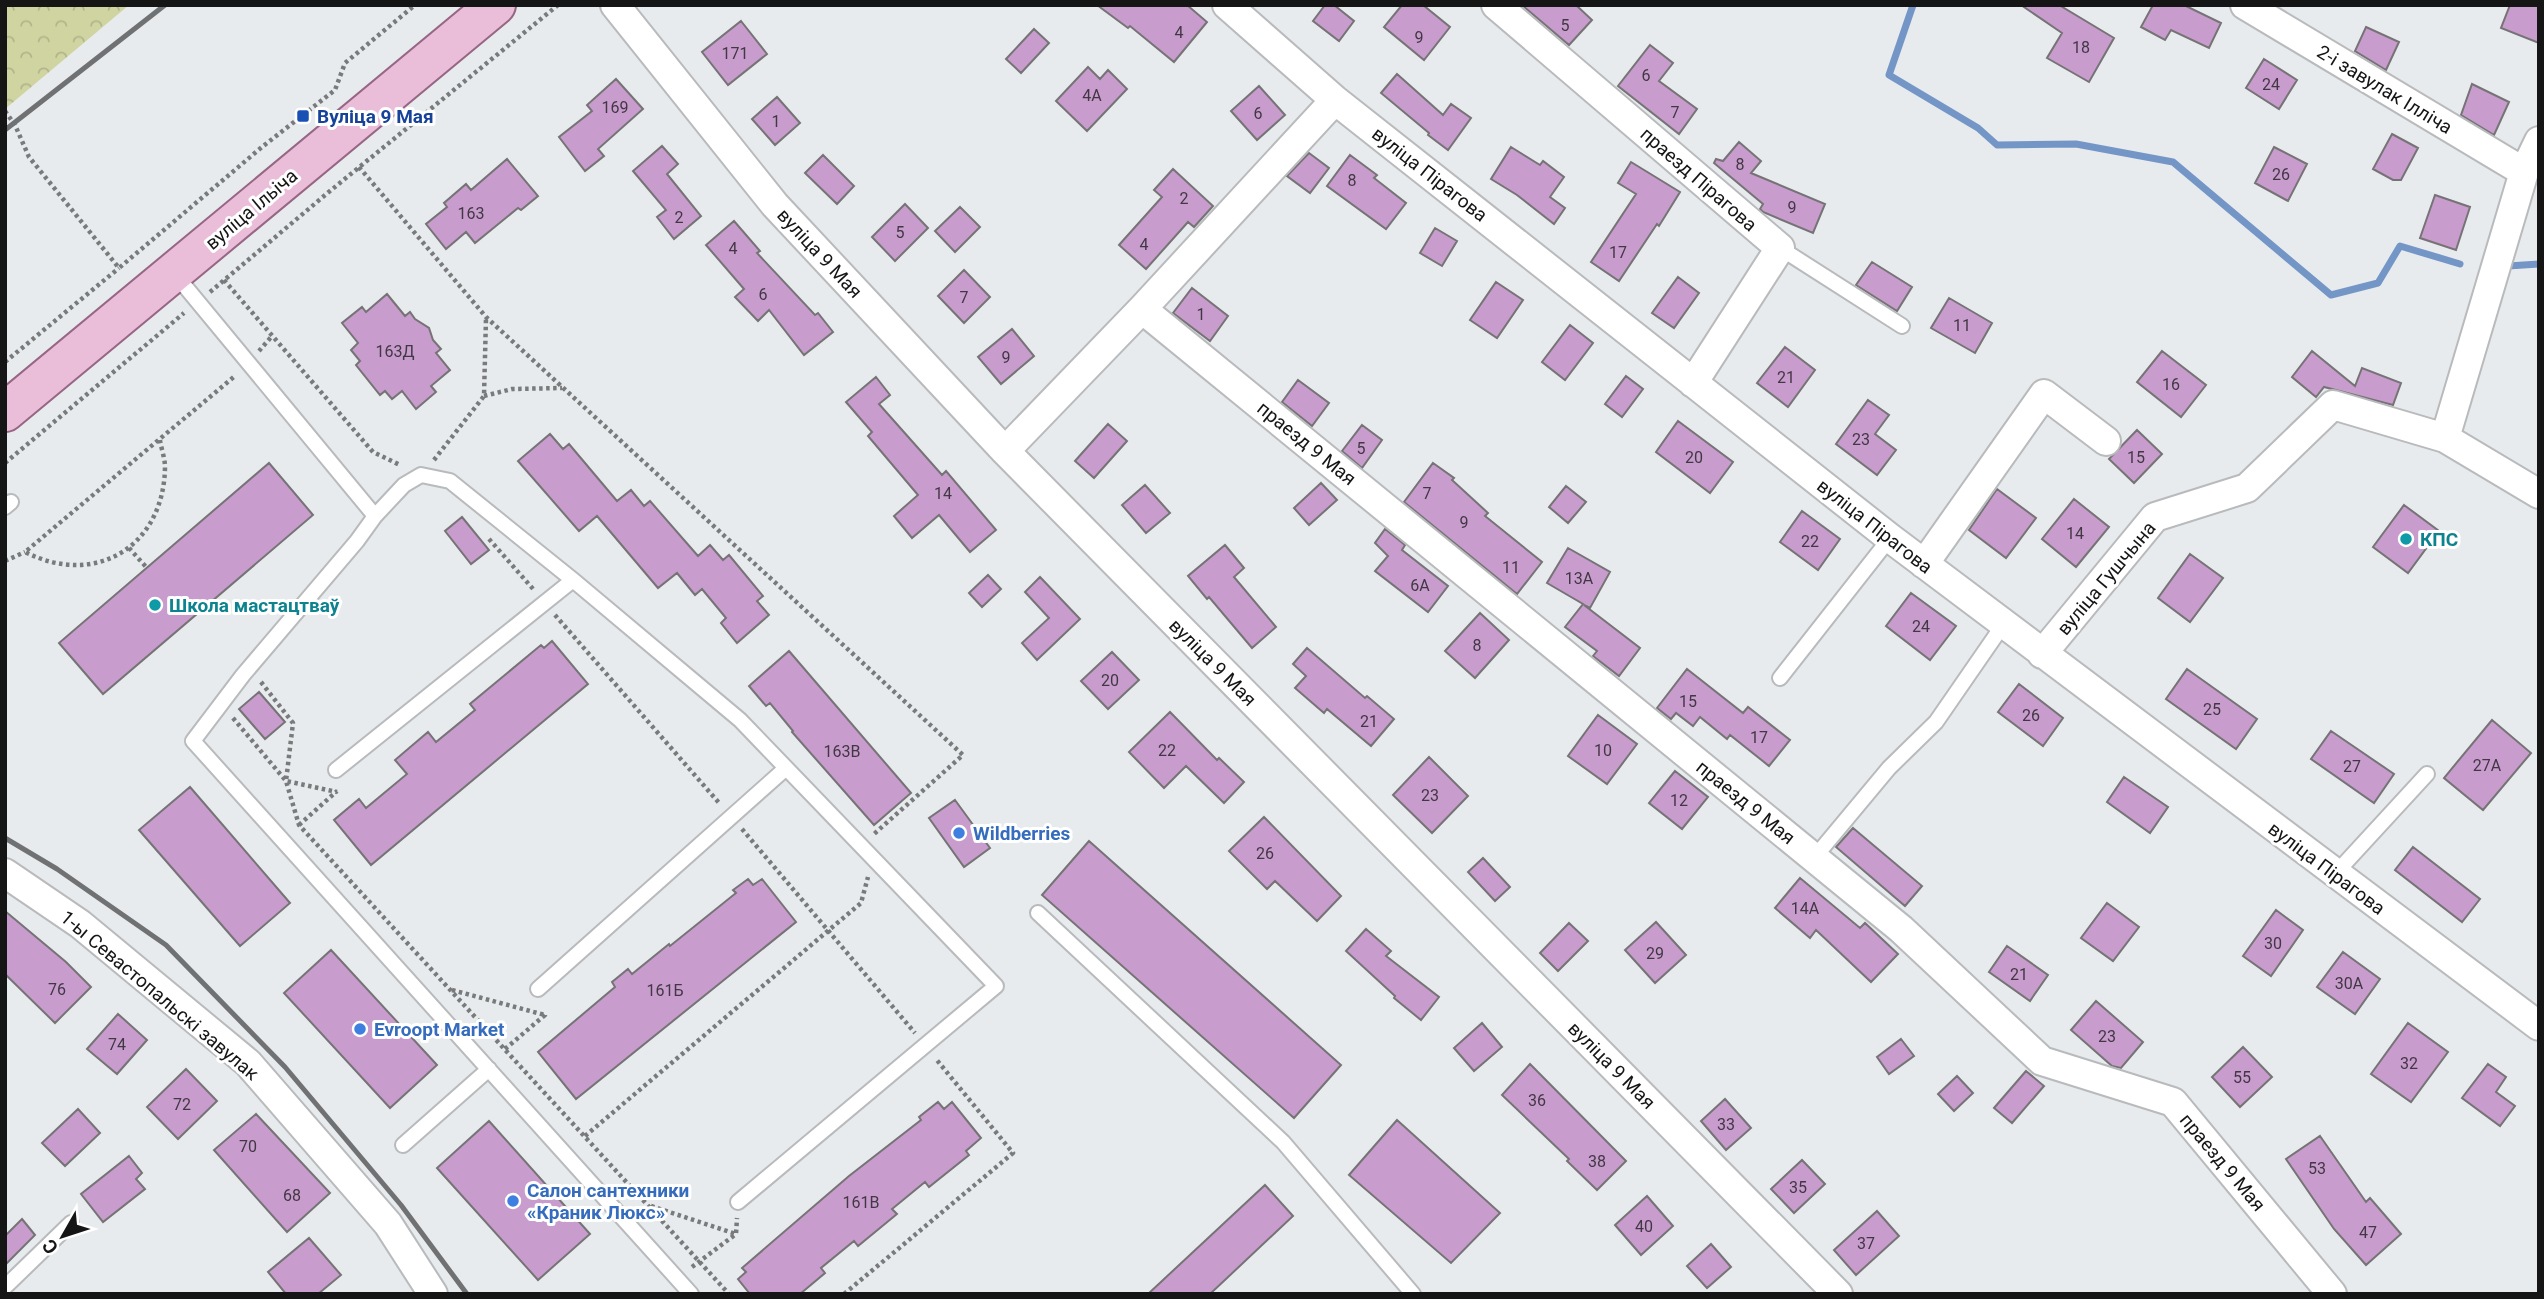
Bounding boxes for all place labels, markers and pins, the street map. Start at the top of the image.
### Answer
place label: Вуліца 9 Мая [317,105,434,128]
marker: Вуліца 9 Мая [295,108,311,124]
place label: КПС [2420,528,2458,551]
marker: КПС [2398,531,2414,547]
place label: Школа мастацтваў [169,594,340,617]
marker: Школа мастацтваў [147,597,163,613]
place label: Wildberries [973,822,1071,845]
marker: Wildberries [951,825,967,841]
place label: Evroopt Market [374,1018,505,1041]
marker: Evroopt Market [352,1021,368,1037]
place label: Салон сантехники «Краник Люкс» [527,1179,689,1224]
marker: Салон сантехники «Краник Люкс» [505,1193,521,1209]

